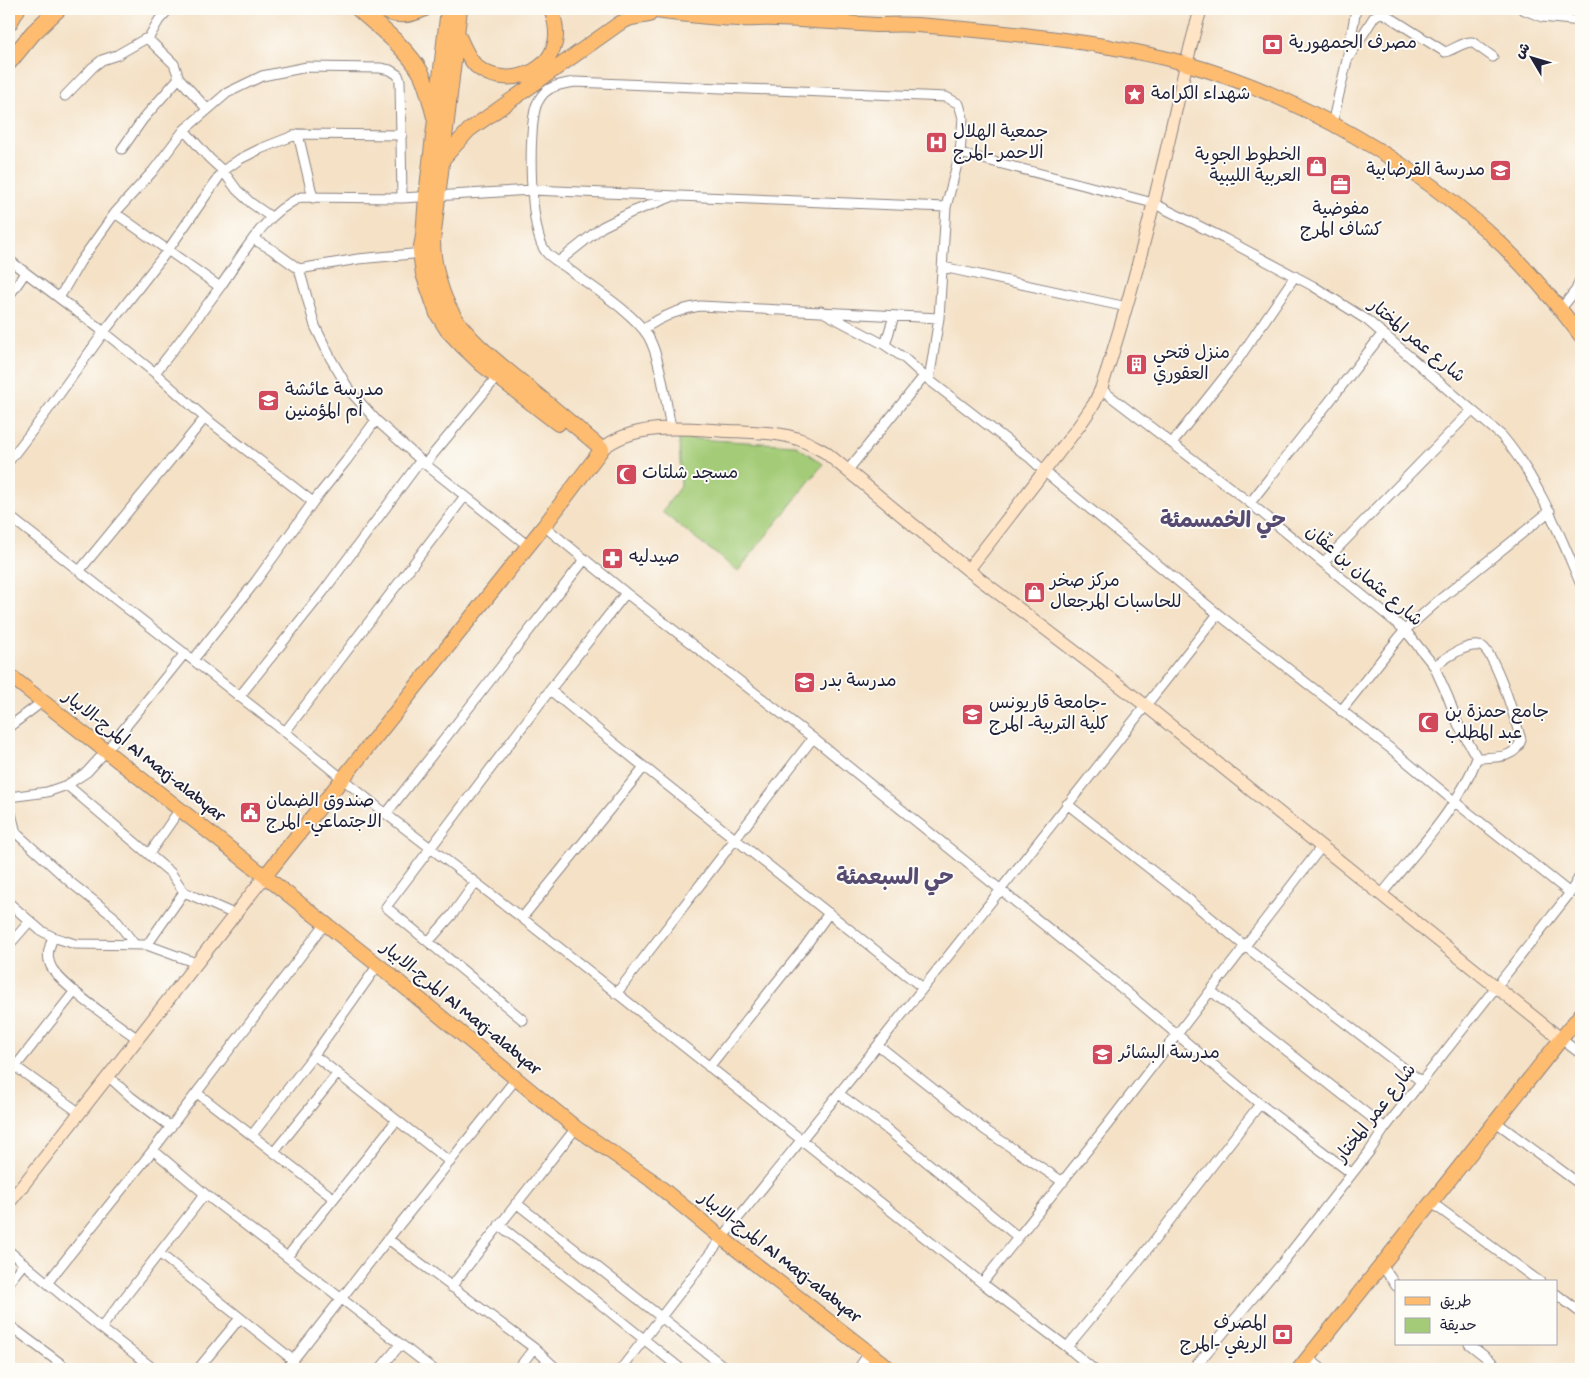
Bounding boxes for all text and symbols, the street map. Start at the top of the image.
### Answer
bank icon: مصرف الجمهورية [1261,32,1285,56]
north arrow [1508,32,1558,82]
place label: مصرف الجمهورية [1289,34,1417,55]
text: ش [1512,40,1535,63]
place icon: شهداء الكرامة [1123,83,1147,107]
place label: شهداء الكرامة [1151,85,1250,106]
place label: جمعية الهلال الاحمر -المرج [953,123,1048,165]
hospital icon: جمعية الهلال الاحمر -المرج [925,131,949,155]
place label: الخطوط الجوية العربية الليبية [1195,146,1301,188]
shop icon: الخطوط الجوية العربية الليبية [1305,154,1329,178]
school or university icon: مدرسة القرضابية [1489,159,1513,183]
place label: مدرسة القرضابية [1366,161,1485,182]
office icon: مفوضية كشاف المرج [1329,173,1353,197]
place label: مفوضية كشاف المرج [1300,200,1382,242]
street label: شارع عمر المختار [1362,294,1468,388]
place label: منزل فتحي العقوري [1153,344,1230,386]
building icon: منزل فتحي العقوري [1125,352,1149,376]
place label: مدرسة عائشة أم المؤمنين [285,381,384,424]
school or university icon: مدرسة عائشة أم المؤمنين [257,389,281,413]
mosque icon: مسجد شلتات [614,462,638,486]
place label: مسجد شلتات [642,464,738,485]
district label: حي الخمسمئة [1160,509,1286,539]
street label: شارع عثمان بن عفّان [1300,519,1428,632]
pharmacy icon: صيدليه [601,546,625,570]
place label: صيدليه [629,548,680,569]
place label: مركز صخر للحاسبات المرجعال [1048,572,1181,614]
shop icon: مركز صخر للحاسبات المرجعال [1022,580,1046,604]
school or university icon: مدرسة بدر [793,670,817,694]
place label: مدرسة بدر [819,672,897,693]
street label: المرج-الابيار Al Marj-alabyar [56,686,229,828]
place label: جامعة قاريونس- كلية التربية- المرج [989,694,1109,736]
school or university icon: جامعة قاريونس- كلية التربية- المرج [961,702,985,726]
place label: جامع حمزة بن عبد المطلب [1445,703,1549,745]
mosque icon: جامع حمزة بن عبد المطلب [1417,711,1441,735]
place label: صندوق الضمان الاجتماعي- المرج [266,792,382,837]
public building icon: صندوق الضمان الاجتماعي- المرج [238,800,262,824]
district label: حي السبعمئة [836,866,954,896]
street label: المرج-الابيار Al Marj-alabyar [374,937,545,1081]
school or university icon: مدرسة البشائر [1091,1042,1115,1066]
place label: مدرسة البشائر [1117,1044,1220,1065]
street label: شارع عمر المختار [1331,1061,1422,1169]
street label: المرج-الابيار Al Marj-alabyar [692,1187,865,1329]
legend [1395,1280,1558,1346]
text: طريق [1440,1294,1472,1312]
place label: المصرف الريفي -المرج [1180,1314,1267,1359]
text: حديقة [1440,1318,1477,1336]
bank icon: المصرف الريفي -المرج [1271,1322,1295,1346]

